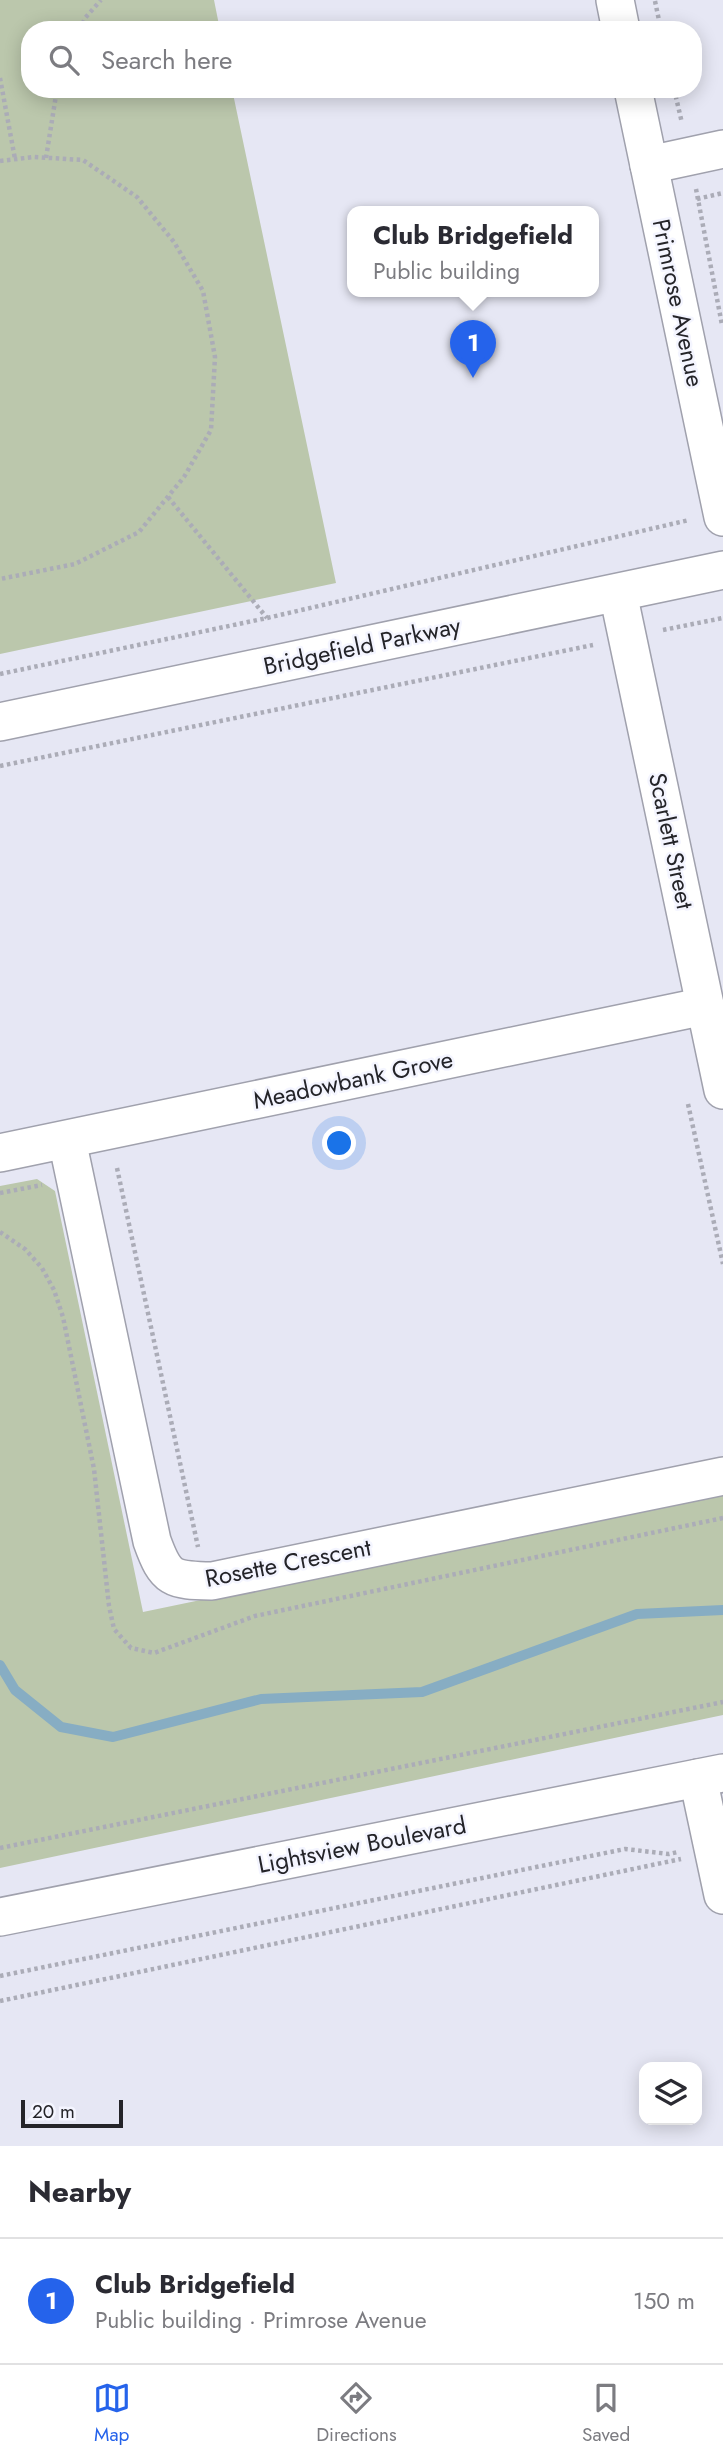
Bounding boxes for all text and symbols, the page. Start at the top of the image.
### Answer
search box [21,21,702,98]
icon: search [45,41,83,79]
text: Search here [101,41,233,79]
popup [347,206,599,297]
text: Club Bridgefield [373,216,573,254]
street label: Primrose Avenue [644,216,713,390]
text: Public building [373,254,520,288]
pin: 1 [450,320,496,378]
street label: Bridgefield Parkway [260,607,464,684]
street label: Scarlett Street [640,770,703,912]
street label: Meadowbank Grove [250,1041,456,1118]
your location [322,1126,356,1160]
street label: Rosette Crescent [202,1529,374,1596]
street label: Lightsview Boulevard [255,1807,469,1882]
map controls [639,2062,702,2125]
button: layers [639,2062,702,2125]
scale bar [21,2097,122,2129]
text: 20 m [32,2098,75,2125]
text: Nearby [28,2170,131,2213]
text: Club Bridgefield [95,2265,295,2303]
text: 1 [45,2284,57,2318]
text: 150 m [633,2284,695,2318]
text: Public building · Primrose Avenue [95,2303,427,2337]
tab: Map [93,2379,131,2448]
tab: Directions [316,2379,397,2448]
tab: Saved [582,2379,630,2448]

